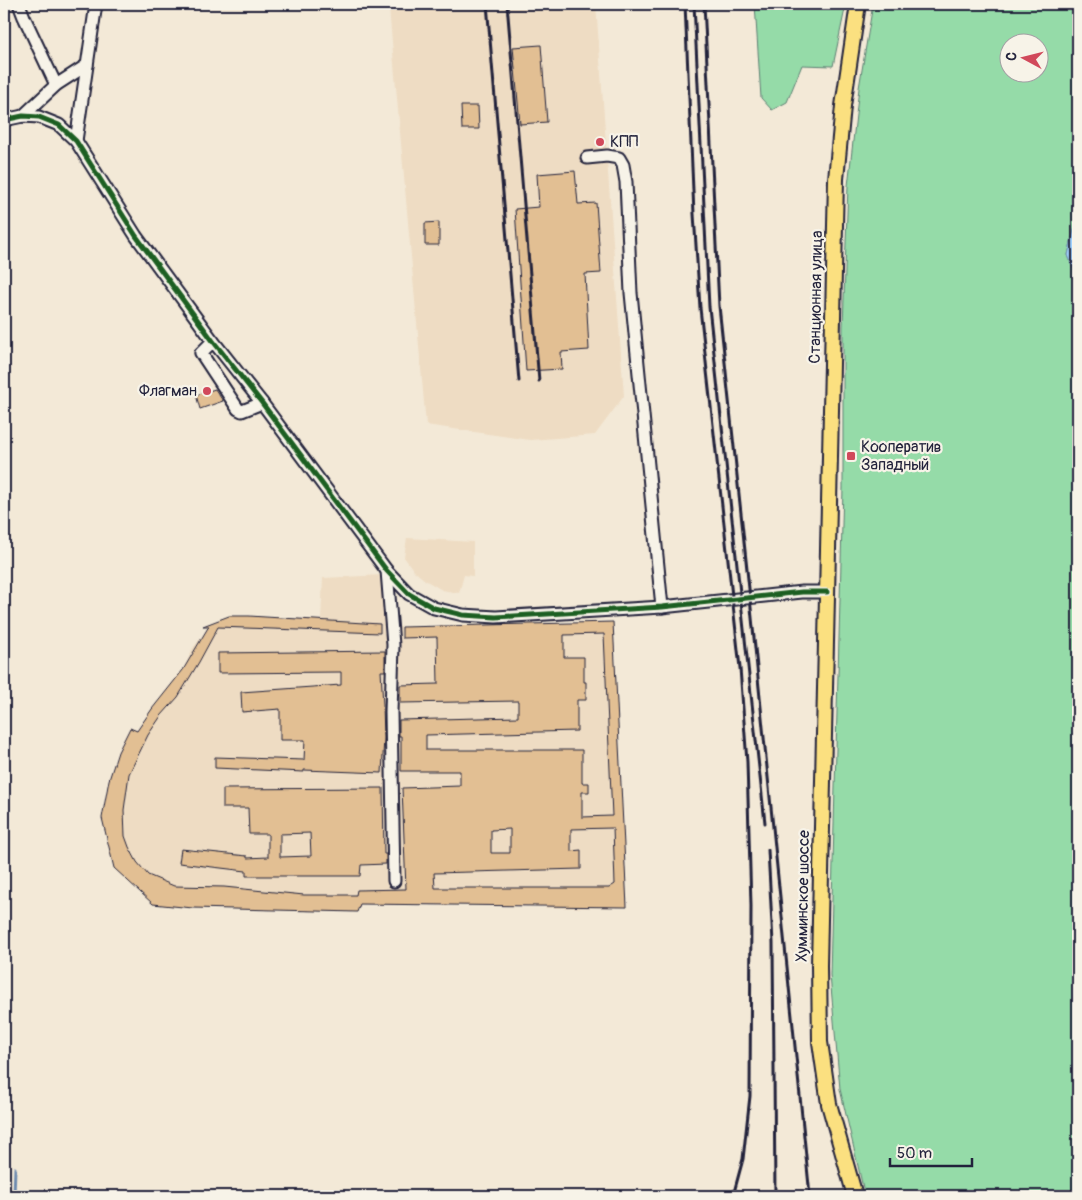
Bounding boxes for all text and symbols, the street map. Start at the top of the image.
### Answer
north arrow [1000,32,1050,82]
text: С [1003,51,1021,62]
place label: КПП [610,132,639,152]
marker: КПП [594,136,606,148]
street label: Станционная улица [805,230,827,364]
place label: Флагман [139,381,197,401]
marker: Флагман [201,385,213,397]
place label: Кооператив Западный [861,437,941,475]
marker: Кооператив Западный [845,450,857,462]
street label: Хумминское шоссе [792,830,814,962]
scale bar [890,1135,972,1167]
text: 50 m [897,1144,932,1163]

